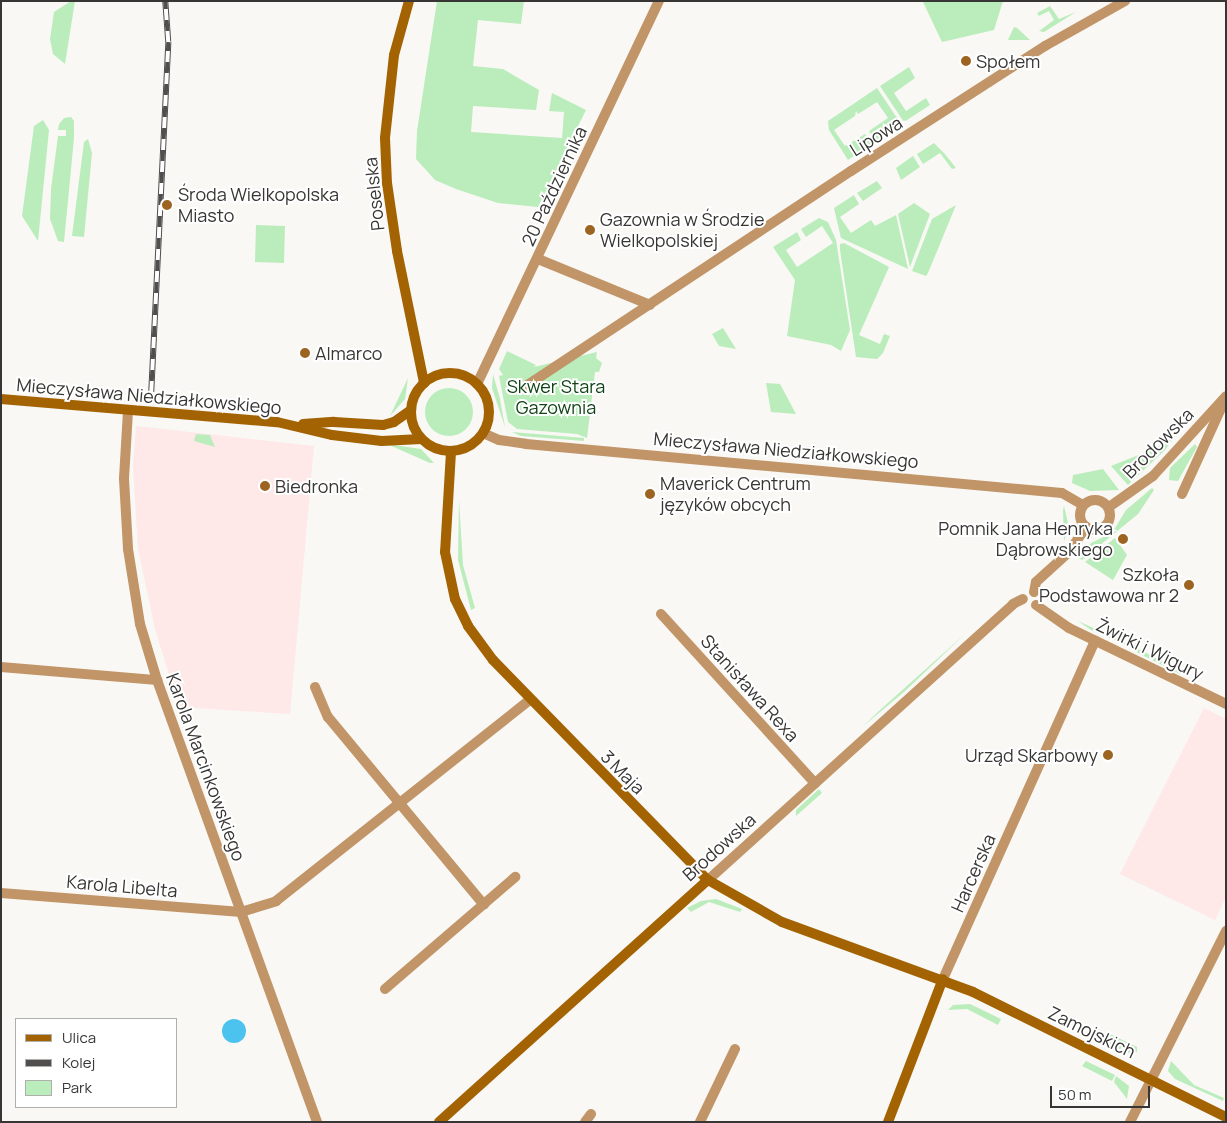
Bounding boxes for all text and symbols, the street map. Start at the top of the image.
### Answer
place label: Społem [976,50,1040,72]
marker: Społem [960,55,972,67]
street label: Lipowa [846,112,906,160]
street label: 20 Października [517,123,591,249]
street label: Poselska [359,156,389,232]
place label: Środa Wielkopolska Miasto [178,184,339,226]
marker: Środa Wielkopolska Miasto [160,198,174,212]
place label: Gazownia w Środzie Wielkopolskiej [600,209,764,252]
marker: Gazownia w Środzie Wielkopolskiej [584,224,596,236]
place label: Almarco [315,342,383,364]
marker: Almarco [299,347,311,359]
street label: Mieczysława Niedziałkowskiego [16,374,282,418]
park label: Skwer Stara Gazownia [507,376,605,418]
street label: Brodowska [1118,403,1198,483]
street label: Mieczysława Niedziałkowskiego [653,428,919,472]
place label: Maverick Centrum języków obcych [660,473,811,516]
place label: Biedronka [275,475,358,497]
marker: Biedronka [259,480,271,492]
marker: Maverick Centrum języków obcych [644,488,656,500]
place label: Pomnik Jana Henryka Dąbrowskiego [938,518,1113,560]
marker: Pomnik Jana Henryka Dąbrowskiego [1117,533,1129,545]
place label: Szkoła Podstawowa nr 2 [1039,564,1179,606]
marker: Szkoła Podstawowa nr 2 [1183,579,1195,591]
street label: Żwirki i Wigury [1093,614,1207,684]
street label: Stanisława Rexa [696,630,804,746]
street label: Karola Marcinkowskiego [162,670,250,864]
place label: Urząd Skarbowy [965,744,1098,766]
street label: 3 Maja [597,746,649,798]
marker: Urząd Skarbowy [1102,749,1114,761]
street label: Brodowska [678,809,760,885]
street label: Harcerska [946,831,1000,915]
street label: Karola Libelta [66,870,178,902]
street label: Zamojskich [1045,1002,1139,1062]
legend [15,1018,178,1108]
text: Ulica [62,1027,96,1048]
text: Kolej [62,1052,95,1073]
scale bar [1052,1076,1152,1108]
text: Park [62,1077,92,1098]
text: 50 m [1058,1084,1092,1105]

